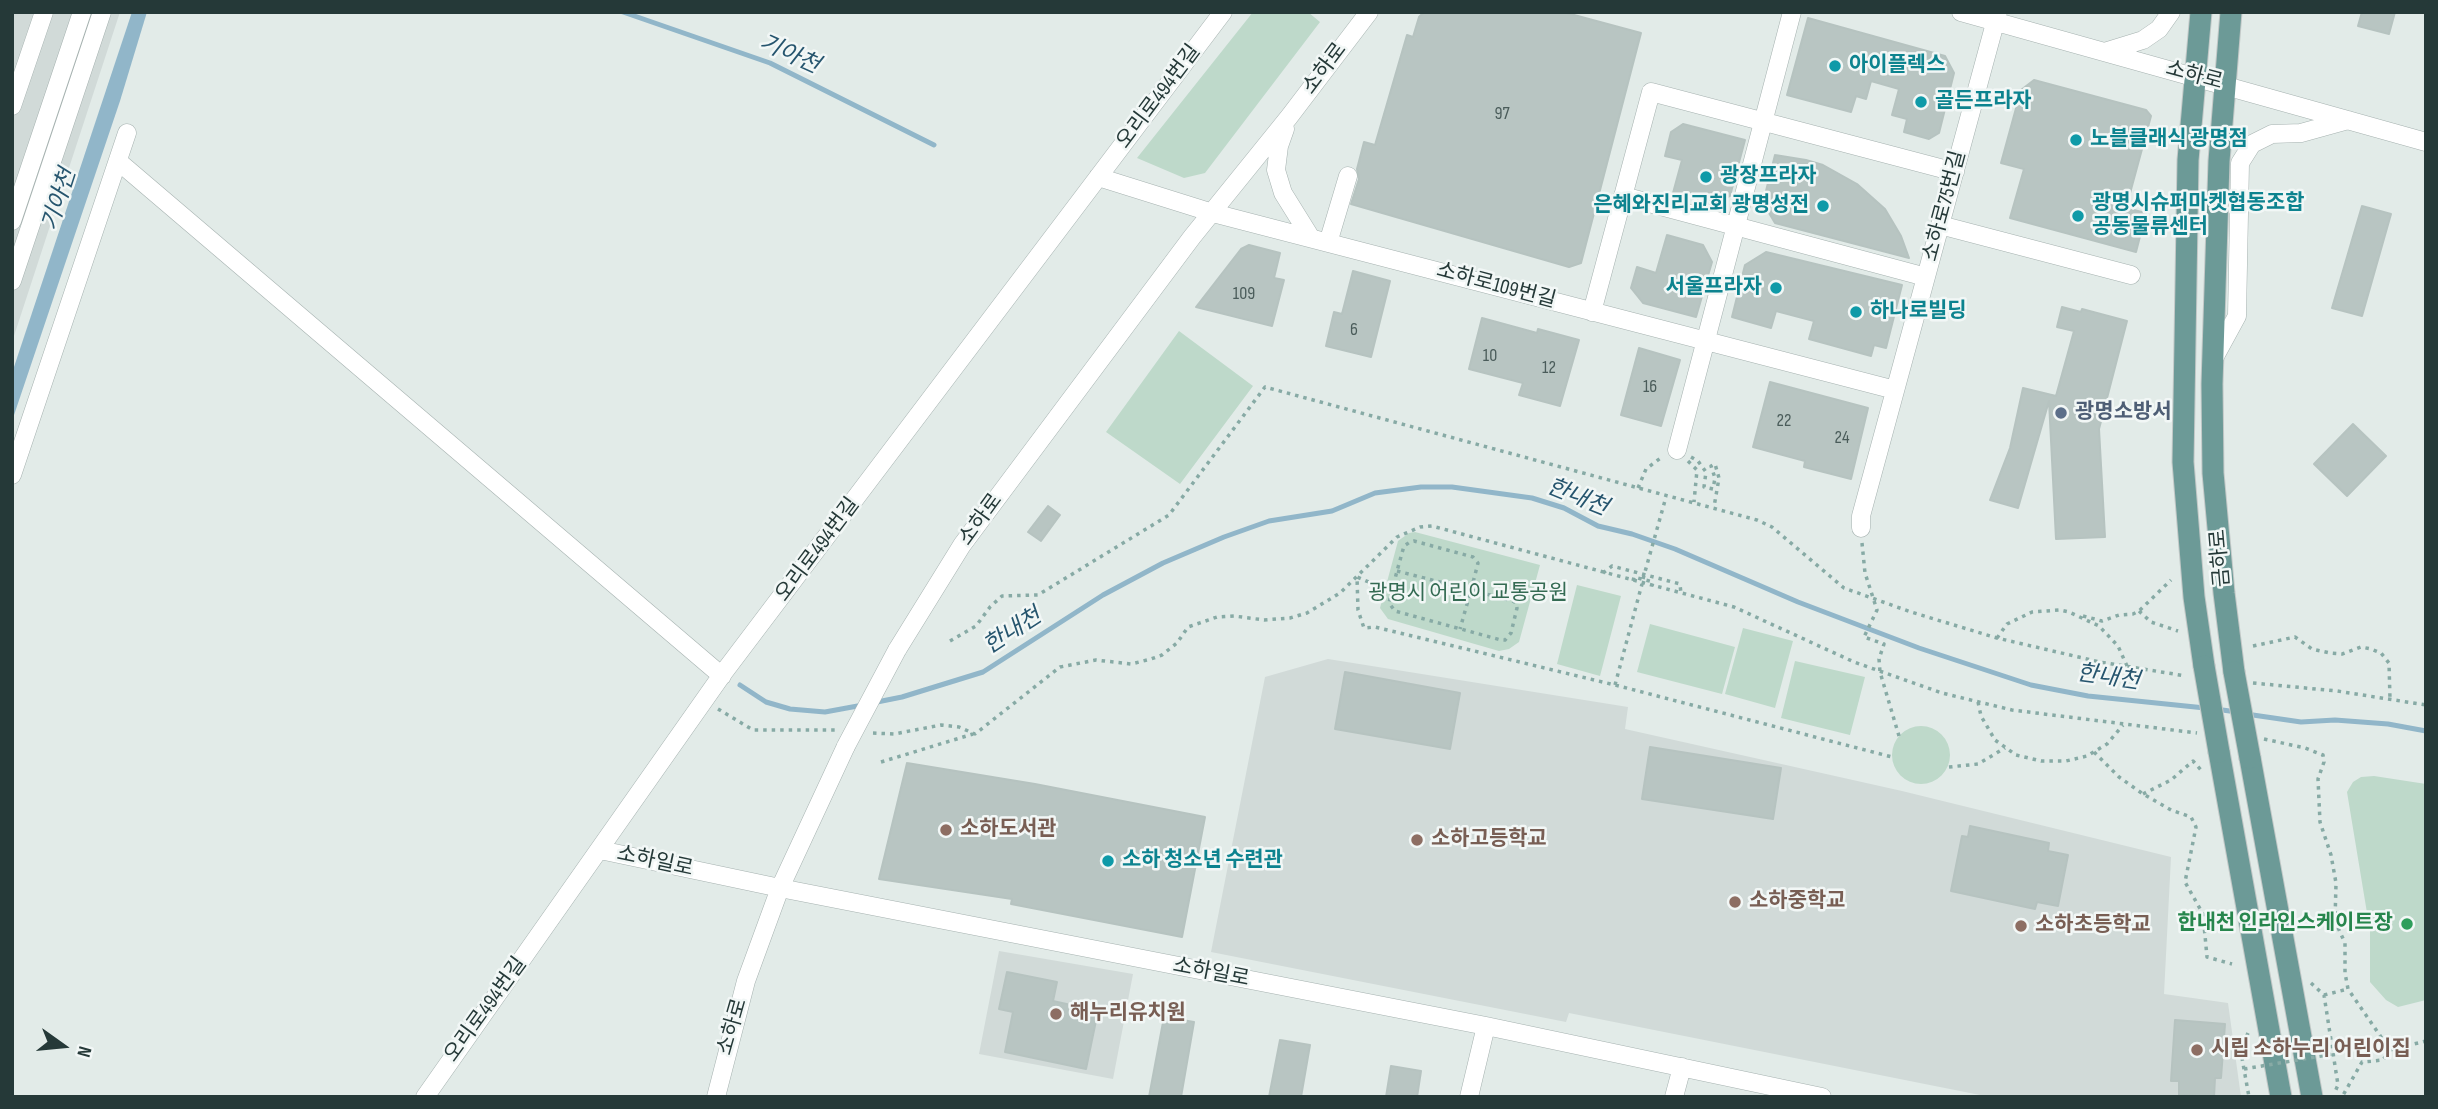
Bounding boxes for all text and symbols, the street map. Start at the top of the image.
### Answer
water label: 기아천 [754,29,824,81]
street label: 소하로 [1297,38,1353,100]
street label: 오리로494번길 [1112,40,1206,154]
place label: 아이플렉스 [1849,53,1946,79]
street label: 소하로 [2163,56,2225,96]
marker: 아이플렉스 [1827,58,1843,74]
place label: 골든프라자 [1935,89,2032,115]
marker: 골든프라자 [1913,94,1929,110]
house number: 97 [1494,103,1510,125]
place label: 노블클래식 광명점 [2090,127,2248,153]
marker: 노블클래식 광명점 [2068,132,2084,148]
street label: 소하로75번길 [1918,148,1972,264]
place label: 광장프라자 [1720,164,1817,190]
water label: 기아천 [37,166,83,234]
marker: 광장프라자 [1698,169,1714,185]
place label: 광명시슈퍼마켓협동조합 공동물류센터 [2092,191,2305,241]
place label: 은혜와진리교회 광명성전 [1593,193,1809,219]
marker: 은혜와진리교회 광명성전 [1815,198,1831,214]
marker: 광명시슈퍼마켓협동조합 공동물류센터 [2070,208,2086,224]
street label: 소하로109번길 [1434,258,1558,314]
place label: 서울프라자 [1665,275,1762,301]
marker: 서울프라자 [1768,280,1784,296]
house number: 109 [1233,283,1255,305]
place label: 하나로빌딩 [1870,299,1967,325]
marker: 하나로빌딩 [1848,304,1864,320]
house number: 6 [1350,319,1358,341]
house number: 10 [1483,345,1497,367]
house number: 12 [1542,357,1556,379]
house number: 16 [1643,376,1657,398]
place label: 광명소방서 [2075,400,2172,426]
marker: 광명소방서 [2053,405,2069,421]
house number: 22 [1777,410,1791,432]
house number: 24 [1835,427,1849,449]
water label: 한내천 [1542,473,1612,523]
street label: 소하로 [954,489,1008,551]
street label: 오리로494번길 [771,493,865,607]
street label: 금하로 [2206,528,2236,588]
park label: 광명시 어린이 교통공원 [1368,581,1568,607]
water label: 한내천 [979,603,1047,661]
water label: 한내천 [2075,660,2141,696]
place label: 소하도서관 [960,817,1057,843]
marker: 소하도서관 [938,822,954,838]
place label: 소하고등학교 [1431,827,1547,853]
marker: 소하고등학교 [1409,832,1425,848]
street label: 소하일로 [615,842,695,882]
place label: 소하 청소년 수련관 [1122,848,1283,874]
marker: 소하 청소년 수련관 [1100,853,1116,869]
place label: 소하중학교 [1749,889,1846,915]
marker: 소하중학교 [1727,894,1743,910]
place label: 한내천 인라인스케이트장 [2177,911,2393,937]
place label: 소하초등학교 [2035,913,2151,939]
marker: 한내천 인라인스케이트장 [2399,916,2415,932]
marker: 소하초등학교 [2013,918,2029,934]
street label: 오리로494번길 [440,953,532,1067]
street label: 소하일로 [1171,953,1251,993]
street label: 소하로 [713,996,753,1058]
place label: 해누리유치원 [1070,1001,1186,1027]
marker: 해누리유치원 [1048,1006,1064,1022]
north arrow [28,1011,98,1081]
place label: 시립 소하누리 어린이집 [2211,1037,2411,1063]
marker: 시립 소하누리 어린이집 [2189,1042,2205,1058]
text: N [71,1044,96,1059]

